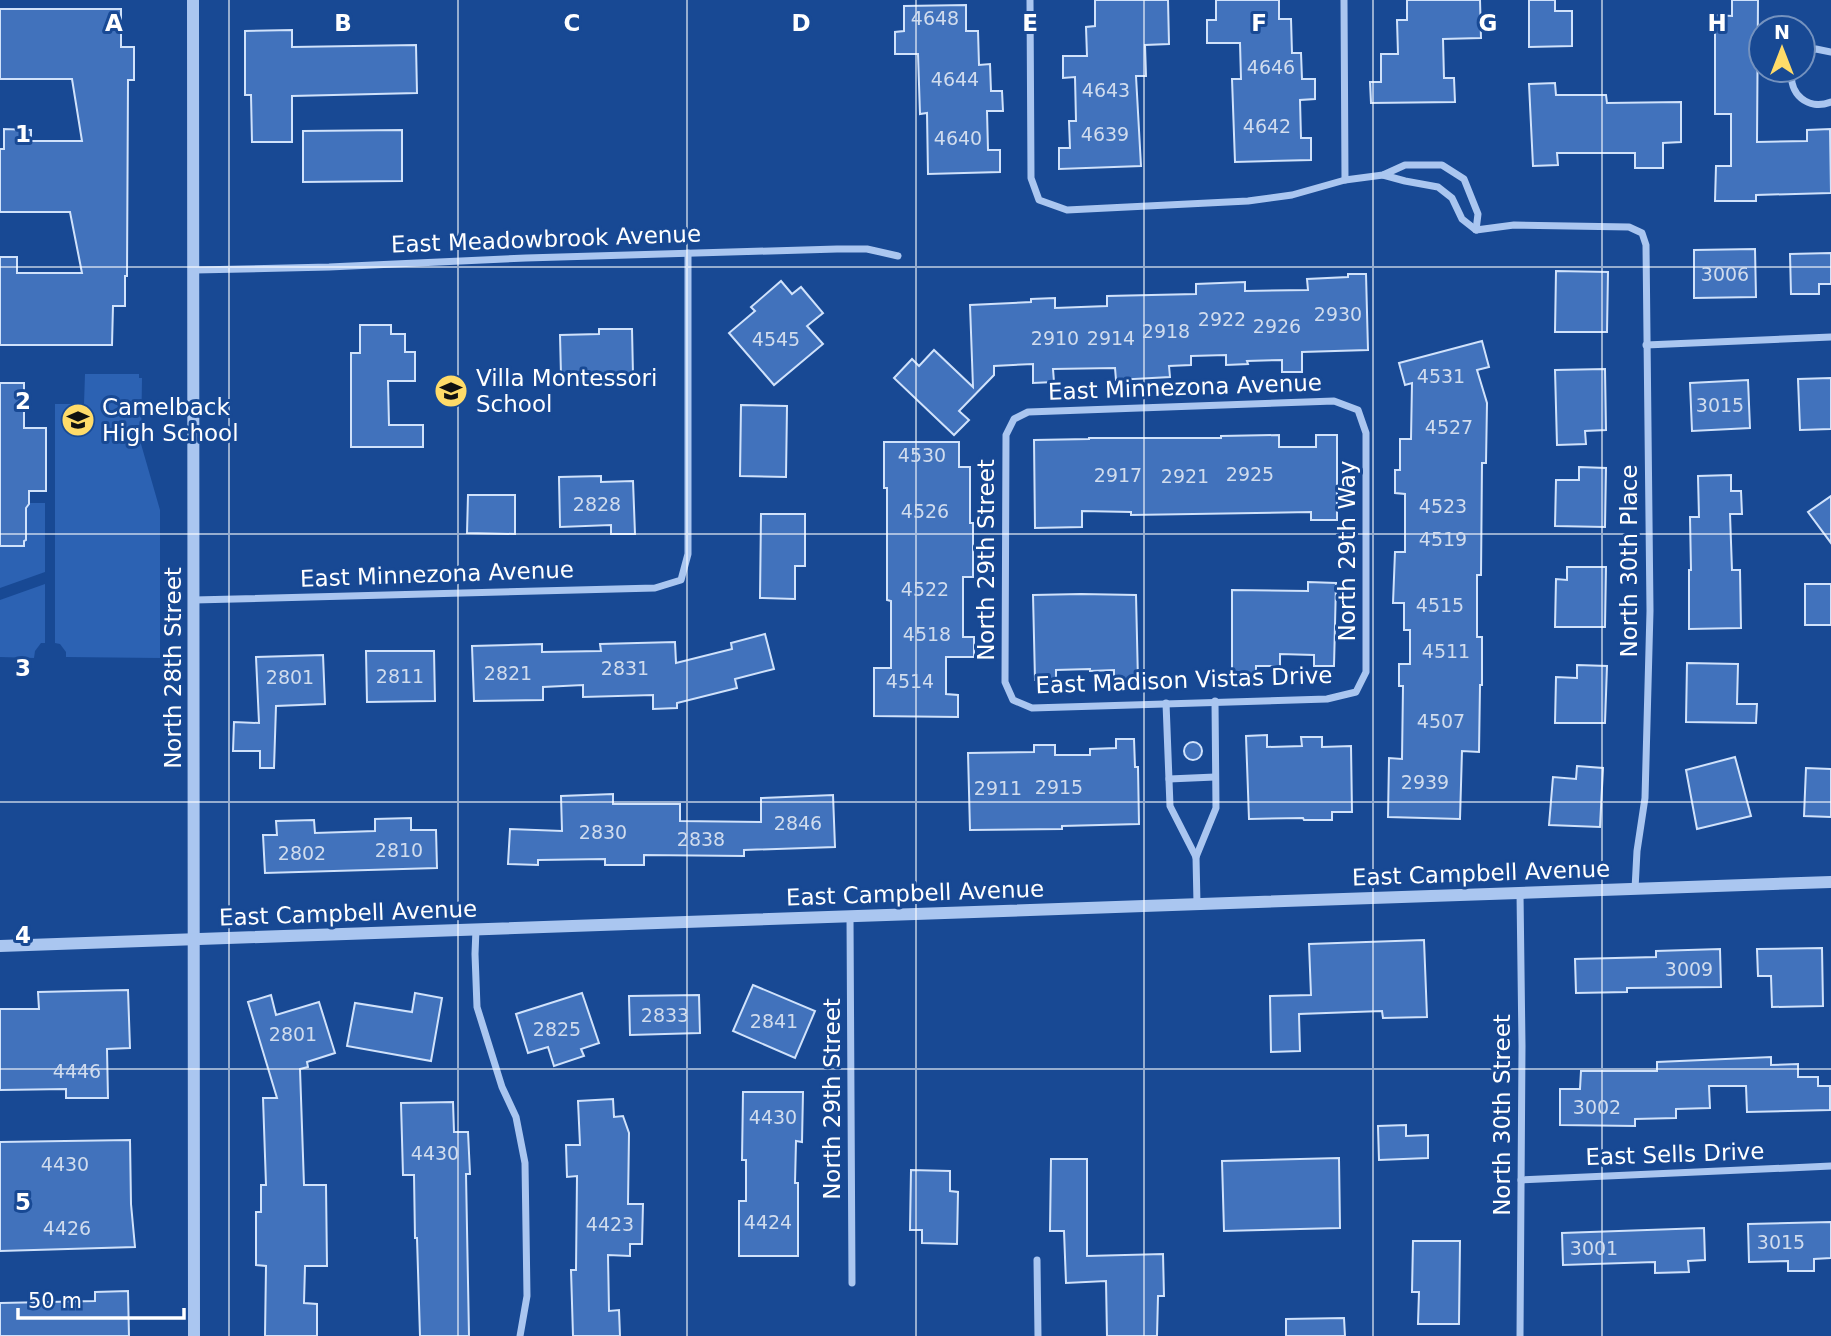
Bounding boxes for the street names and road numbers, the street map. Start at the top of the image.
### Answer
street label: East Meadowbrook Avenue [390,221,702,257]
street label: East Minnezona Avenue [1048,369,1322,405]
street label: North 29th Street [973,459,999,661]
street label: North 29th Way [1334,461,1360,641]
street label: North 30th Place [1616,465,1642,657]
street label: East Minnezona Avenue [300,556,574,592]
street label: North 28th Street [160,567,186,769]
street label: East Madison Vistas Drive [1035,662,1333,698]
street label: East Campbell Avenue [1351,855,1611,891]
street label: East Campbell Avenue [785,875,1045,911]
street label: East Campbell Avenue [218,895,478,931]
street label: North 29th Street [819,998,845,1200]
street label: North 30th Street [1489,1014,1515,1216]
street label: East Sells Drive [1585,1138,1765,1170]

